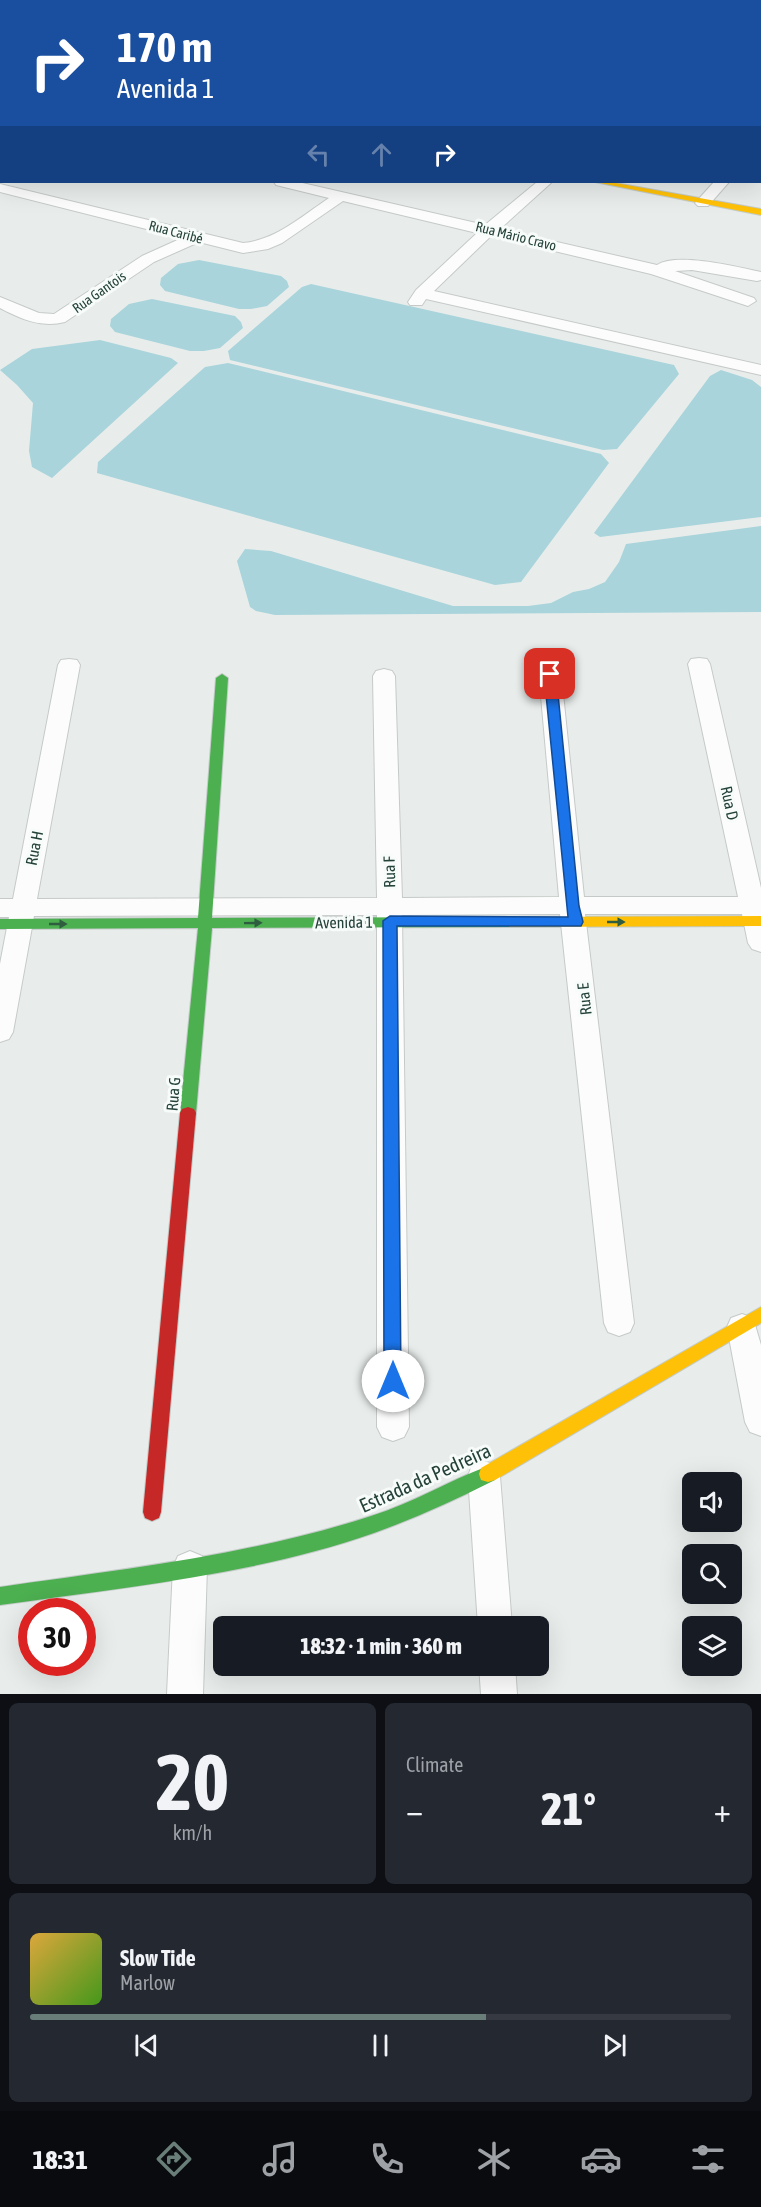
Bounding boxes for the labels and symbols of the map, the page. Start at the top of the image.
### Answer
street label: Rua Caribé [147,217,205,247]
street label: Rua Mário Cravo [474,218,558,254]
street label: Rua Gantois [69,268,129,316]
pin [524,648,575,699]
street label: Rua D [718,784,742,822]
street label: Rua H [22,829,46,867]
street label: Rua F [380,855,398,888]
street label: Avenida 1 [315,912,373,932]
one-way arrow [607,917,626,927]
one-way arrow [49,919,68,929]
one-way arrow [244,919,263,928]
street label: Rua E [573,982,595,1016]
street label: Rua G [163,1076,183,1112]
position arrow [361,1349,425,1413]
street label: Estrada da Pedreira [355,1438,494,1517]
speed limit sign: 30 [18,1598,96,1676]

